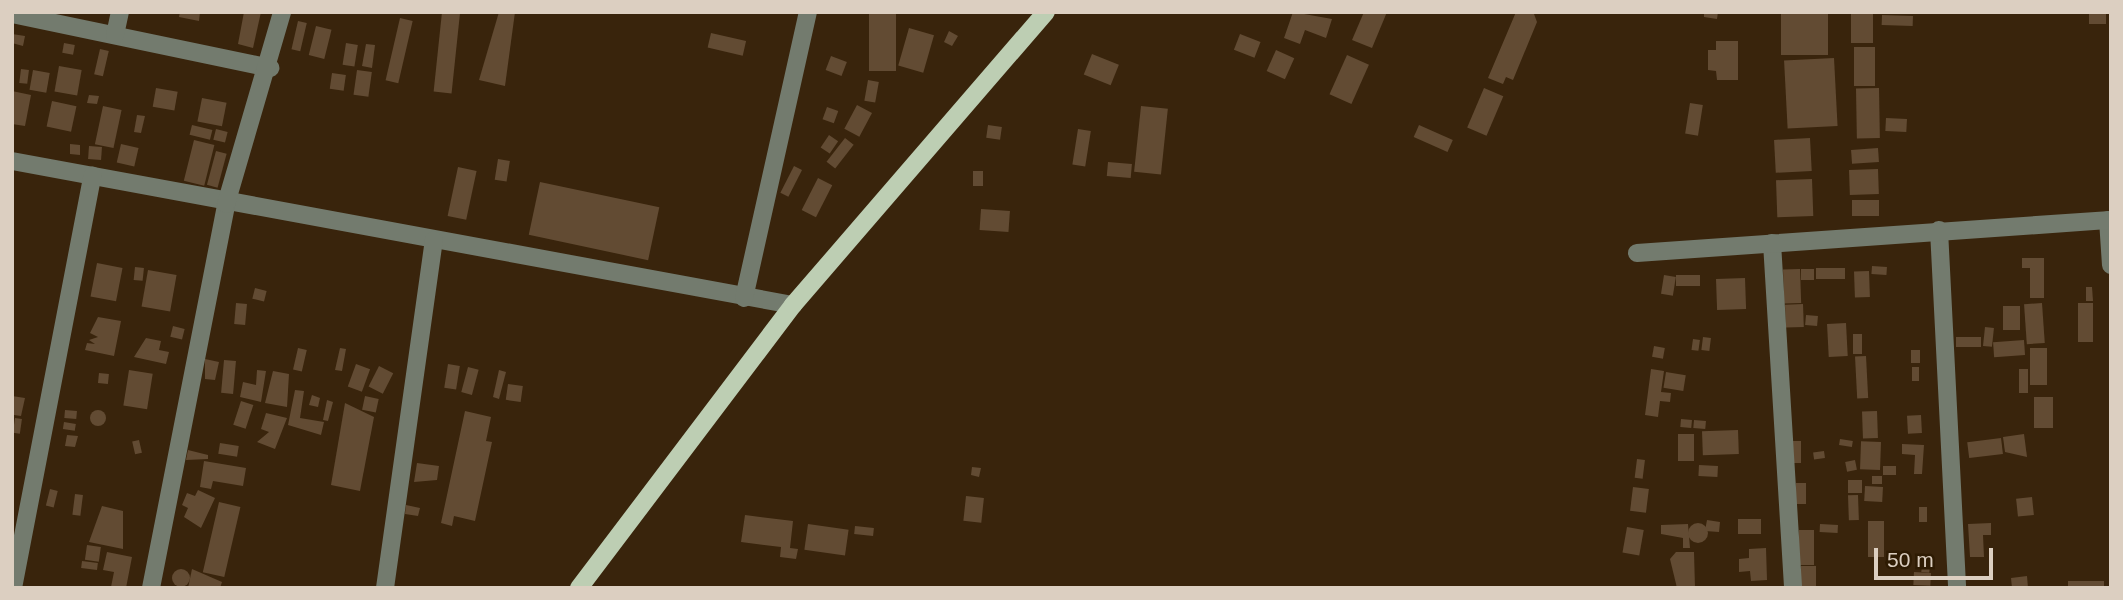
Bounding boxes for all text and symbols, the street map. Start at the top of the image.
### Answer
scale bar [1878,534,1997,578]
text: 50 m [1887,548,1934,571]

